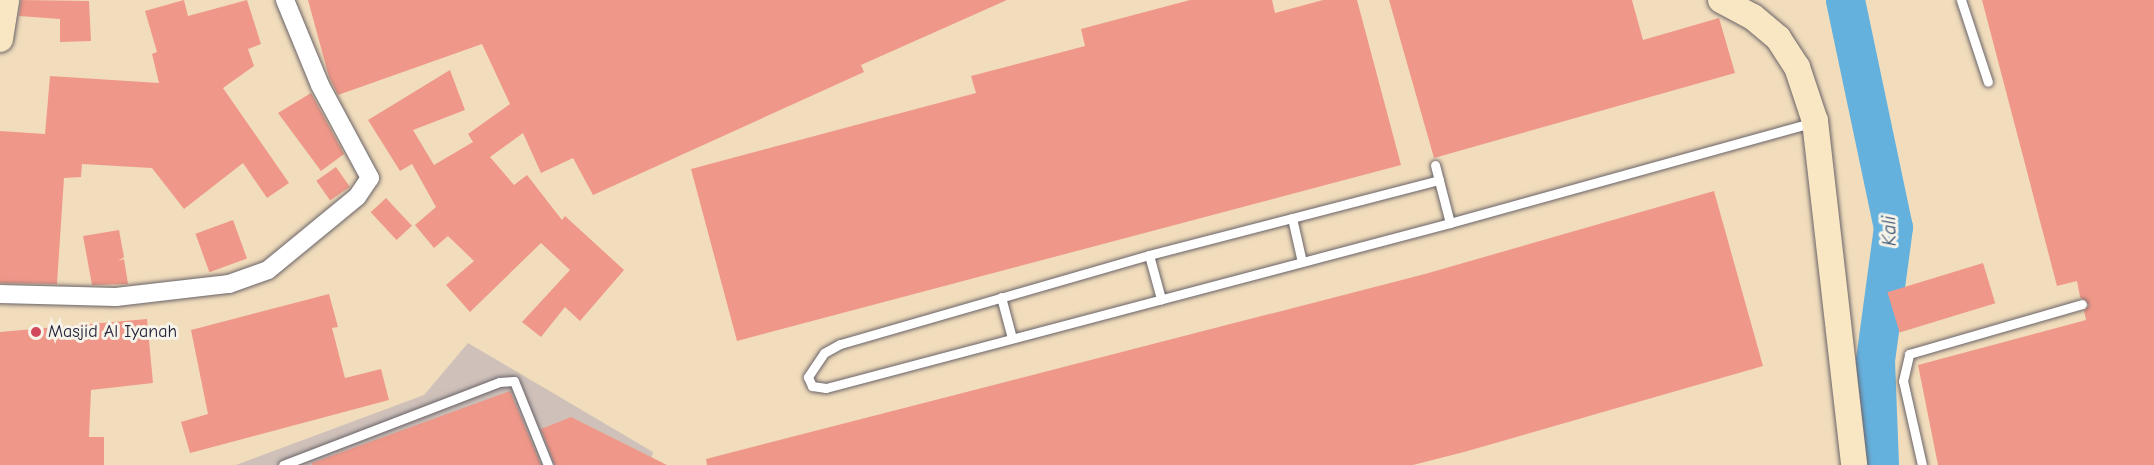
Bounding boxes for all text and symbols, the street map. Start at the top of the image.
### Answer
water label: Kali [1877,216,1901,246]
place label: Masjid Al Iyanah [48,321,177,343]
marker: Masjid Al Iyanah [29,325,43,339]

